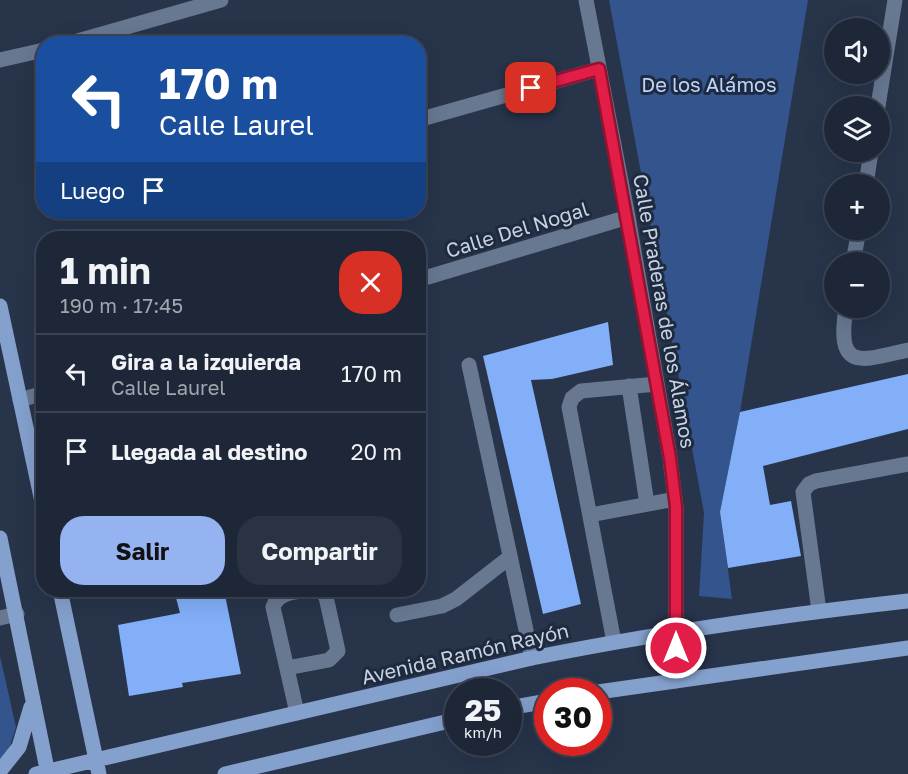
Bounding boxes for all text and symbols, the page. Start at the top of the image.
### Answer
map controls [824,18,890,318]
button: sound [824,18,890,84]
text: 170 m [159,58,278,108]
icon: left [60,60,138,138]
pin [505,62,556,113]
icon: arrive [514,71,547,104]
park label: De los Alámos [641,72,777,96]
button: layers [824,96,890,162]
text: Calle Laurel [159,109,314,141]
street label: Calle Praderas de los Álamos [629,172,701,450]
icon: arrive [137,174,170,207]
button: + [824,174,890,240]
text: Luego [60,177,125,204]
street label: Calle Del Nogal [443,196,591,262]
text: 1 min [60,249,151,292]
button: close [339,251,402,314]
button: − [824,252,890,318]
text: 190 m · 17:45 [60,293,183,317]
text: Gira a la izquierda [111,348,301,375]
icon: left [60,357,93,390]
text: 170 m [341,360,402,387]
text: Calle Laurel [111,375,226,399]
icon: arrive [60,435,93,468]
text: Llegada al destino [111,438,308,465]
text: 20 m [351,438,402,465]
button: Salir [60,516,225,585]
button: Compartir [237,516,402,585]
position arrow [644,616,708,680]
street label: Avenida Ramón Rayón [359,617,571,689]
speed limit sign: 30 [534,678,612,756]
text: 25 [465,692,501,728]
text: km/h [464,723,502,741]

